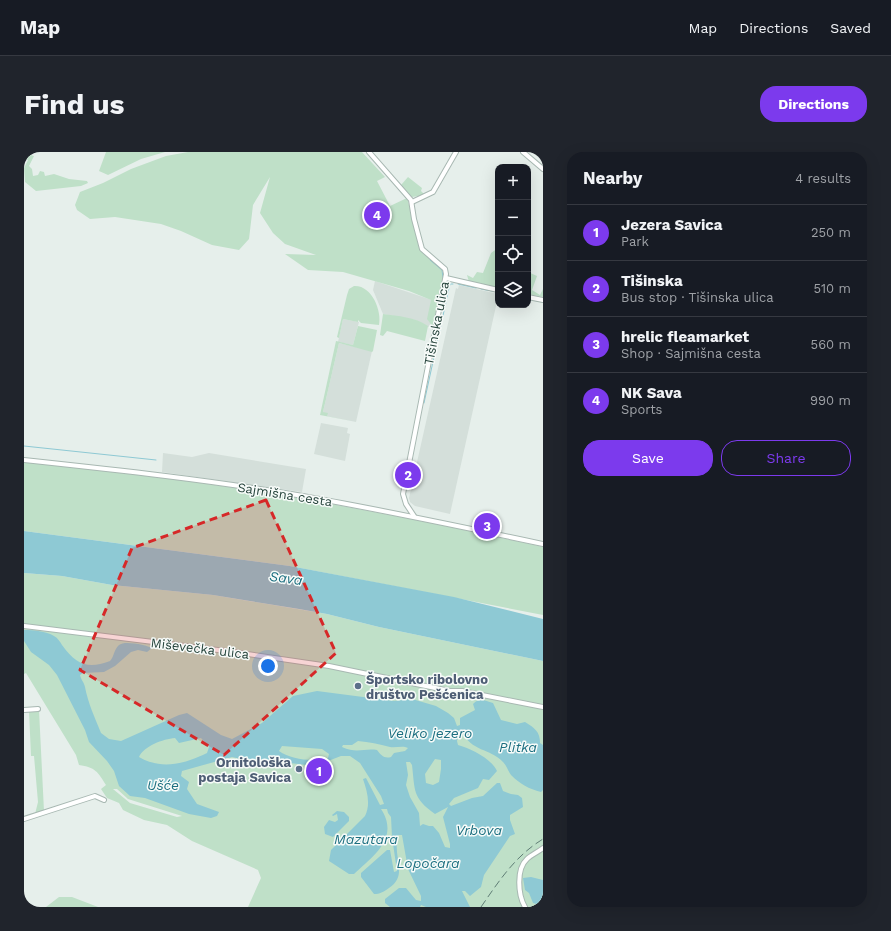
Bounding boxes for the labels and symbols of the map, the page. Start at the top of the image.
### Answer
pin: 4 [364,200,390,230]
street label: Tišinska ulica [421,279,452,366]
pin: 2 [395,460,421,490]
street label: Sajmišna cesta [236,480,334,509]
pin: 3 [474,511,500,541]
water label: Sava [268,568,304,588]
street label: Miševečka ulica [150,635,251,662]
your location [258,656,278,676]
place label: Športsko ribolovno društvo Pešćenica [366,671,488,702]
marker: Športsko ribolovno društvo Pešćenica [353,681,363,691]
water label: Veliko jezero [388,725,472,741]
water label: Plitka [499,739,537,755]
place label: Ornitološka postaja Savica [198,755,291,785]
pin: 1 [306,756,332,786]
marker: Ornitološka postaja Savica [294,764,304,774]
water label: Ušće [147,777,179,793]
water label: Vrbova [456,822,502,838]
water label: Mazutara [334,831,398,847]
water label: Lopočara [396,855,460,871]

